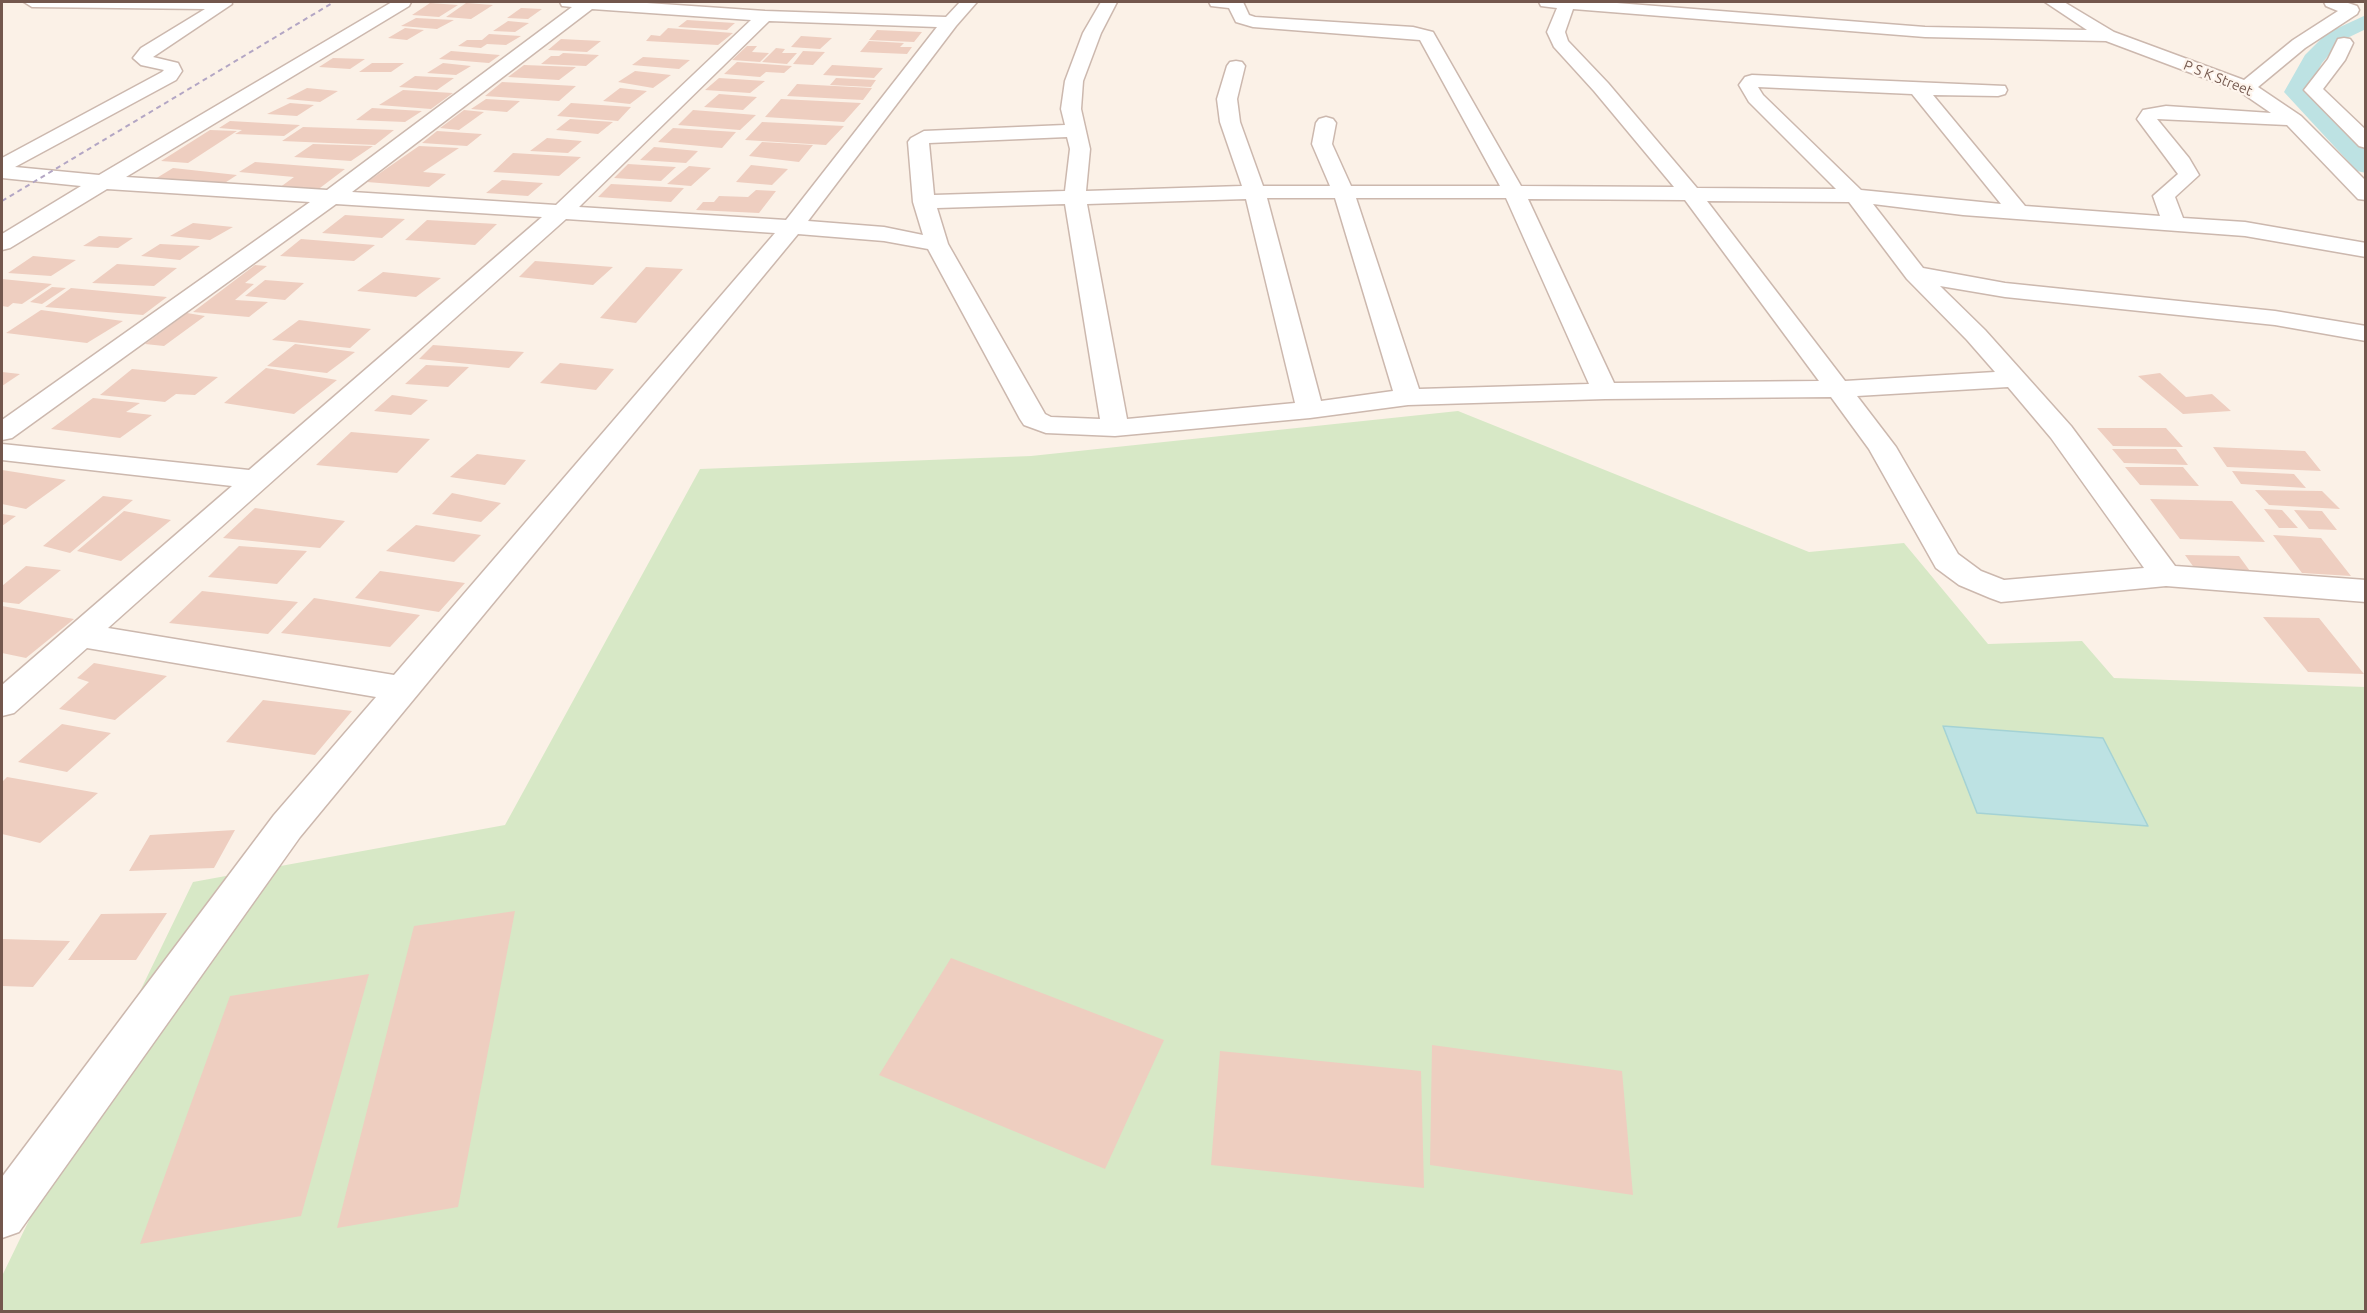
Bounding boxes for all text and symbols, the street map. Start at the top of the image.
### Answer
street label: P S K Street [2181,57,2255,99]

